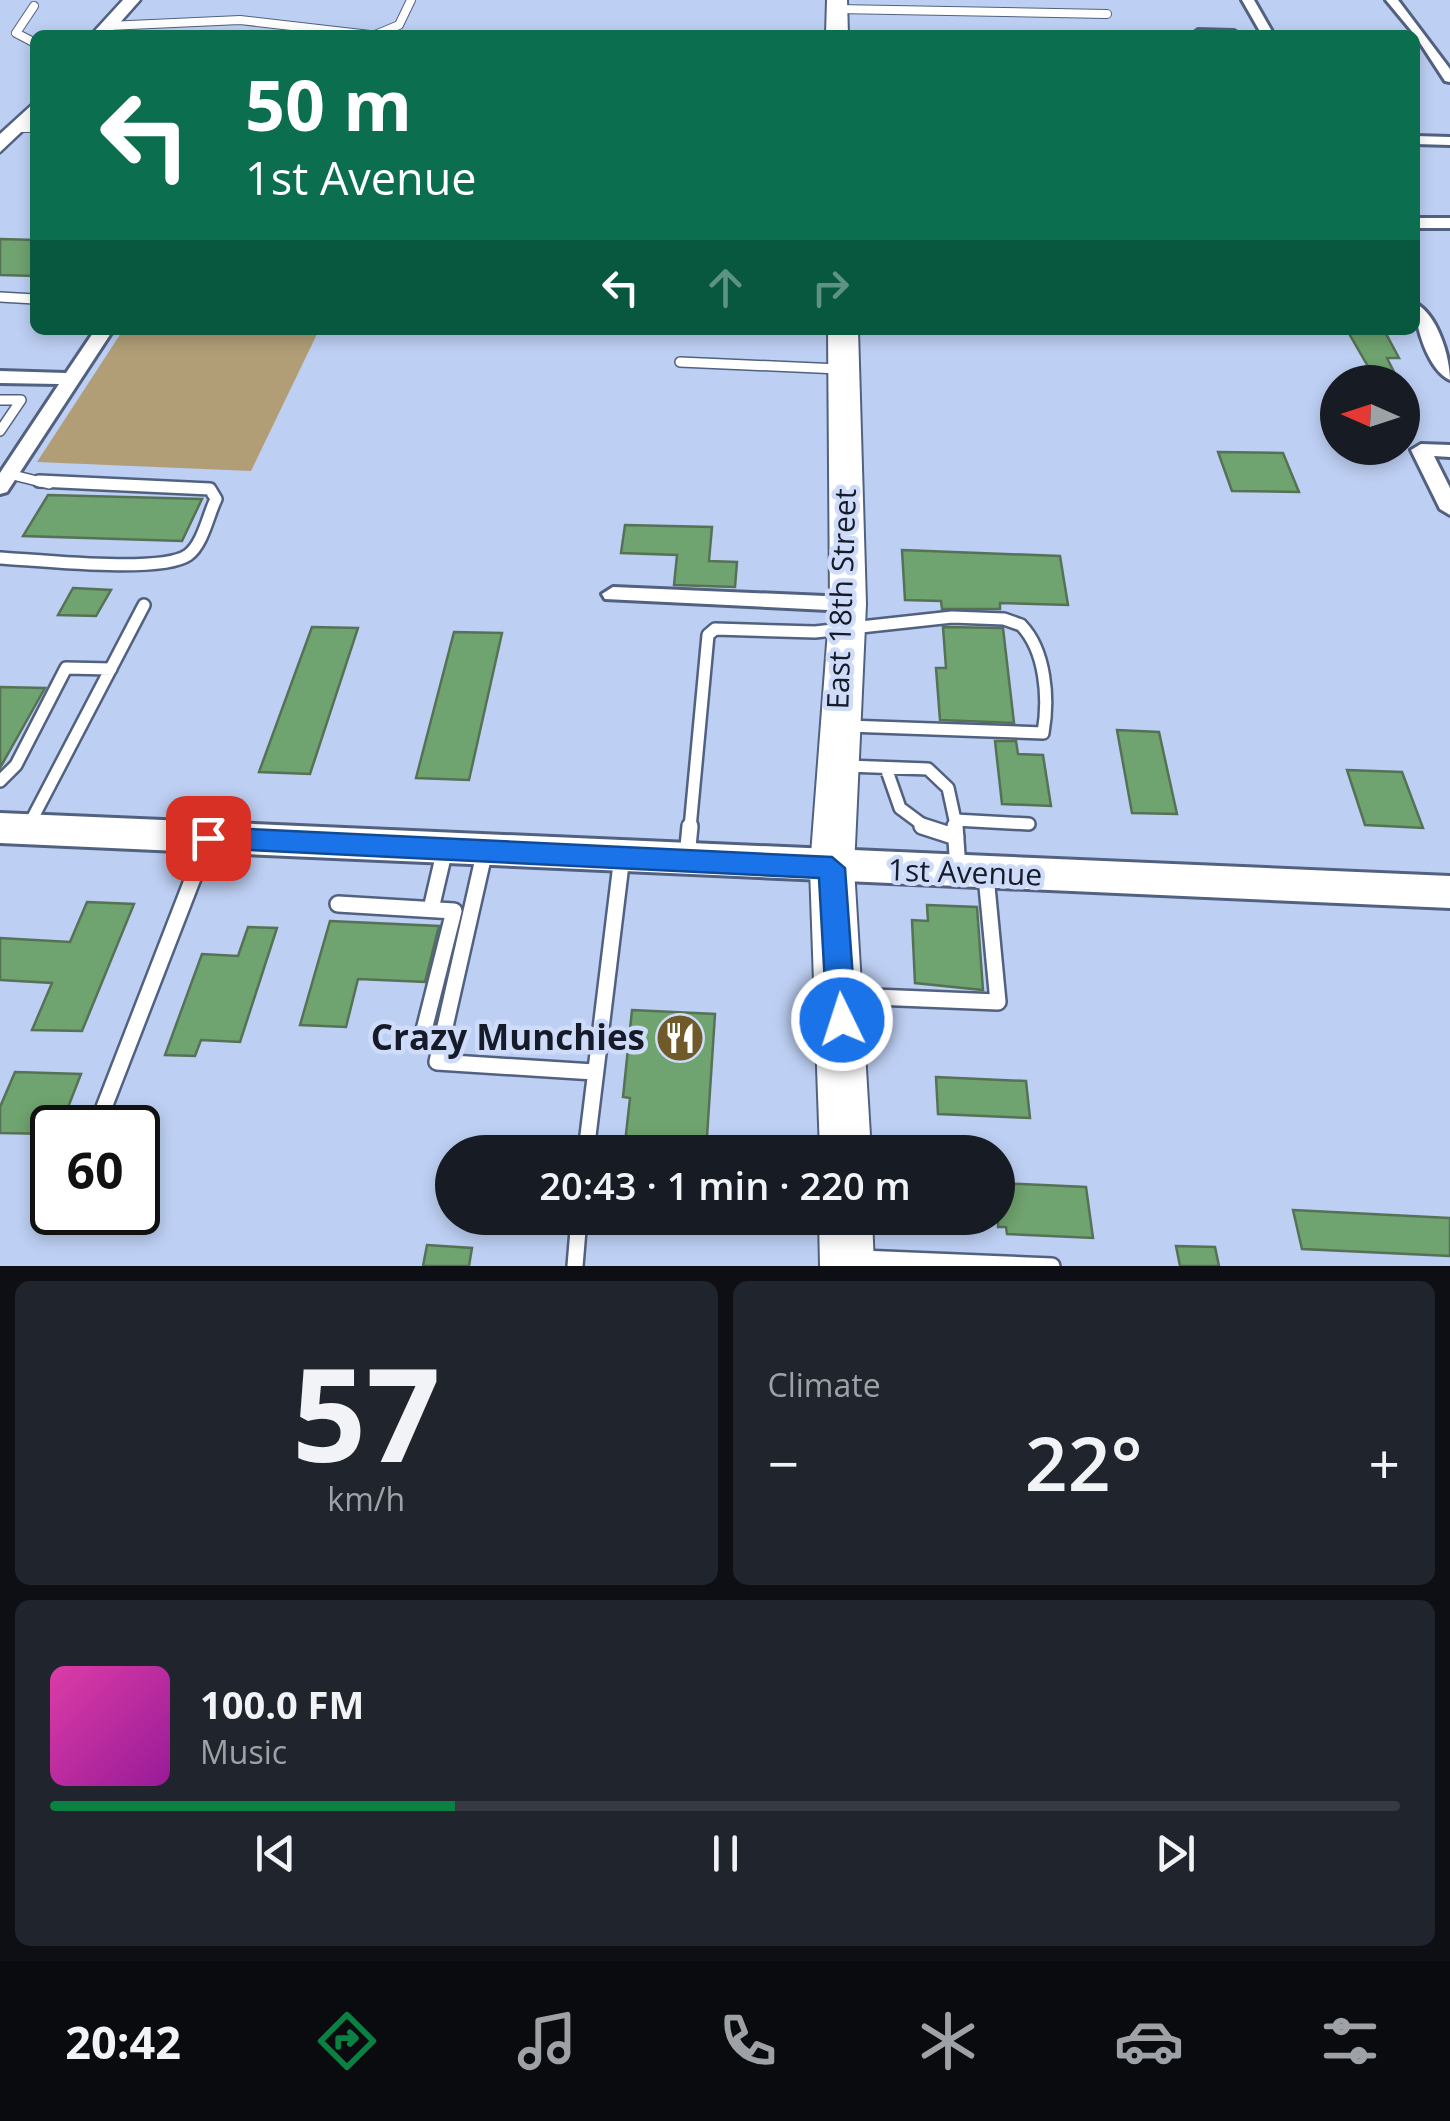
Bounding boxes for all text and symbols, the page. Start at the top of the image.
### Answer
text: 50 m [245,56,412,152]
icon: left [80,70,210,200]
text: 1st Avenue [245,147,477,208]
icon: left [593,260,648,315]
icon: ahead [698,260,753,315]
icon: right [803,260,858,315]
north arrow [1320,365,1420,465]
map controls [1320,365,1420,465]
street label: East 18th Street [816,488,865,710]
pin [166,796,251,881]
icon: arrive [181,811,236,866]
street label: 1st Avenue [887,848,1043,895]
position arrow [790,968,894,1072]
restaurant icon: Crazy Munchies [654,1012,706,1064]
place label: Crazy Munchies [371,1013,645,1060]
speed limit sign: 60 [30,1105,160,1235]
text: 20:43 · 1 min · 220 m [539,1159,911,1211]
text: 57 [292,1323,441,1500]
text: Climate [768,1363,881,1406]
text: 22° [1025,1411,1143,1513]
text: − [768,1425,799,1500]
text: + [1369,1425,1400,1500]
text: km/h [327,1477,405,1520]
text: 100.0 FM [200,1678,364,1730]
text: Music [200,1730,287,1773]
icon: previous [248,1826,303,1881]
icon: pause [698,1826,753,1881]
icon: next [1148,1826,1203,1881]
icon: directions [312,2006,382,2076]
icon: music [512,2006,582,2076]
icon: phone [713,2006,783,2076]
icon: climate [913,2006,983,2076]
icon: car [1114,2006,1184,2076]
icon: filters [1315,2006,1385,2076]
text: 20:42 [65,2011,181,2072]

